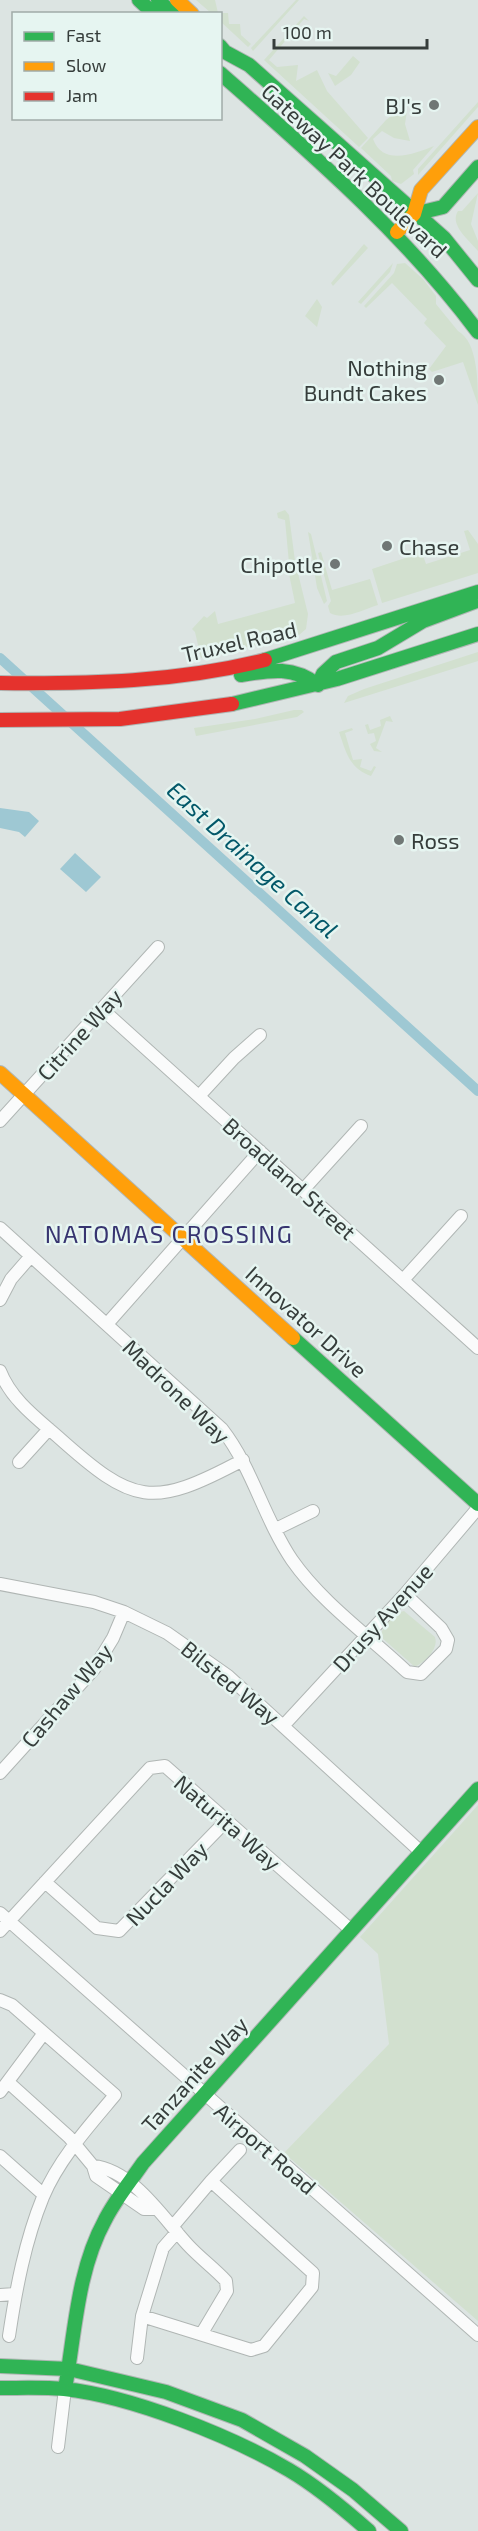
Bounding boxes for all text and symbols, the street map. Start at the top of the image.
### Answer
legend [12,12,222,120]
scale bar [274,12,427,50]
text: 100 m [283,21,332,43]
text: Fast [66,24,101,46]
text: Slow [66,54,107,76]
street label: Gateway Park Boulevard [257,77,453,263]
text: Jam [66,84,98,106]
place label: BJ's [385,92,422,118]
marker: BJ's [427,98,441,112]
place label: Nothing Bundt Cakes [304,354,427,405]
marker: Nothing Bundt Cakes [432,373,446,387]
place label: Chase [399,533,459,559]
marker: Chase [380,539,394,553]
place label: Chipotle [240,551,323,577]
marker: Chipotle [328,557,342,571]
street label: Truxel Road [179,615,299,667]
water label: East Drainage Canal [162,775,344,943]
place label: Ross [411,827,459,853]
marker: Ross [392,833,406,847]
street label: Citrine Way [31,983,127,1085]
street label: Broadland Street [218,1112,362,1244]
district label: NATOMAS CROSSING [45,1219,293,1248]
street label: Innovator Drive [241,1260,373,1382]
street label: Madrone Way [118,1334,236,1449]
street label: Drusy Avenue [327,1558,437,1676]
street label: Bilsted Way [177,1635,286,1730]
street label: Cashaw Way [15,1638,117,1752]
street label: Naturita Way [170,1769,287,1875]
street label: Nucla Way [120,1835,213,1930]
street label: Tanzanite Way [135,2011,253,2137]
street label: Airport Road [210,2097,322,2199]

